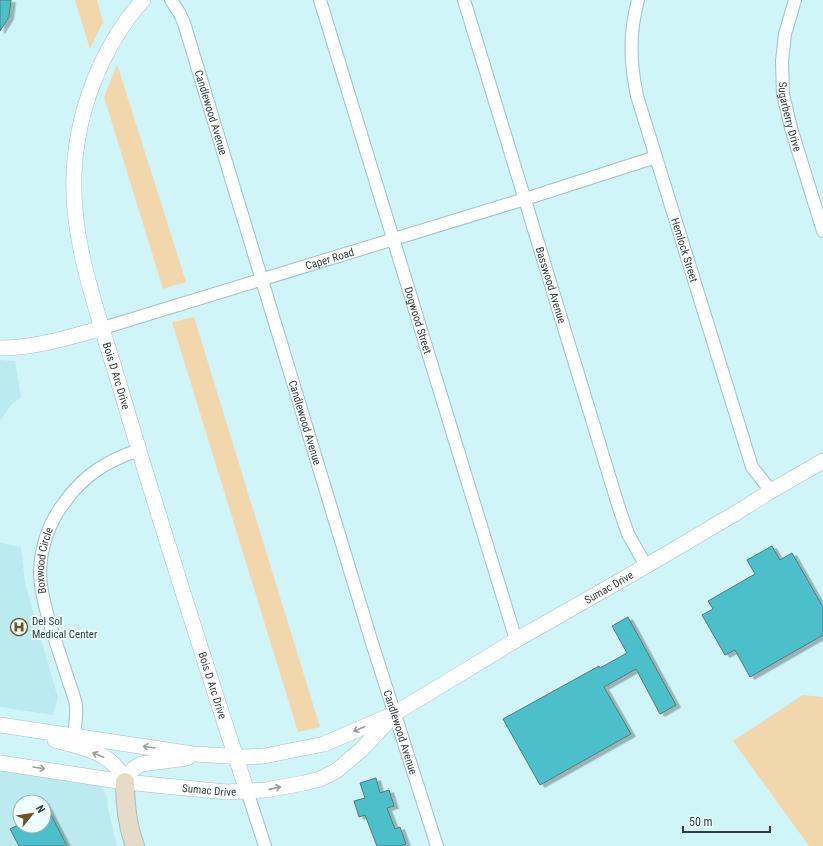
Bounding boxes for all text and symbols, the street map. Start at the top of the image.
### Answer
street label: Candlewood Avenue [192,69,230,157]
street label: Sugarberry Drive [776,81,804,153]
street label: Hemlock Street [668,216,700,284]
street label: Basswood Avenue [533,245,568,325]
street label: Caper Road [304,246,356,273]
street label: Dogwood Street [401,285,434,355]
street label: Bois D Arc Drive [100,341,132,411]
street label: Candlewood Avenue [286,379,324,467]
street label: Boxwood Circle [34,526,56,595]
street label: Sumac Drive [582,569,636,607]
place label: Del Sol Medical Center [32,615,98,641]
hospital icon: Del Sol Medical Center [9,617,29,637]
street label: Bois D Arc Drive [195,650,229,721]
street label: Candlewood Avenue [380,688,420,776]
one-way arrow [353,726,365,734]
one-way arrow [143,743,156,751]
one-way arrow [92,750,104,758]
one-way arrow [32,765,45,773]
street label: Sumac Drive [181,782,237,799]
one-way arrow [268,784,281,792]
north arrow [12,794,52,834]
text: N [33,803,48,816]
scale bar [683,808,770,834]
text: 50 m [689,815,713,829]

